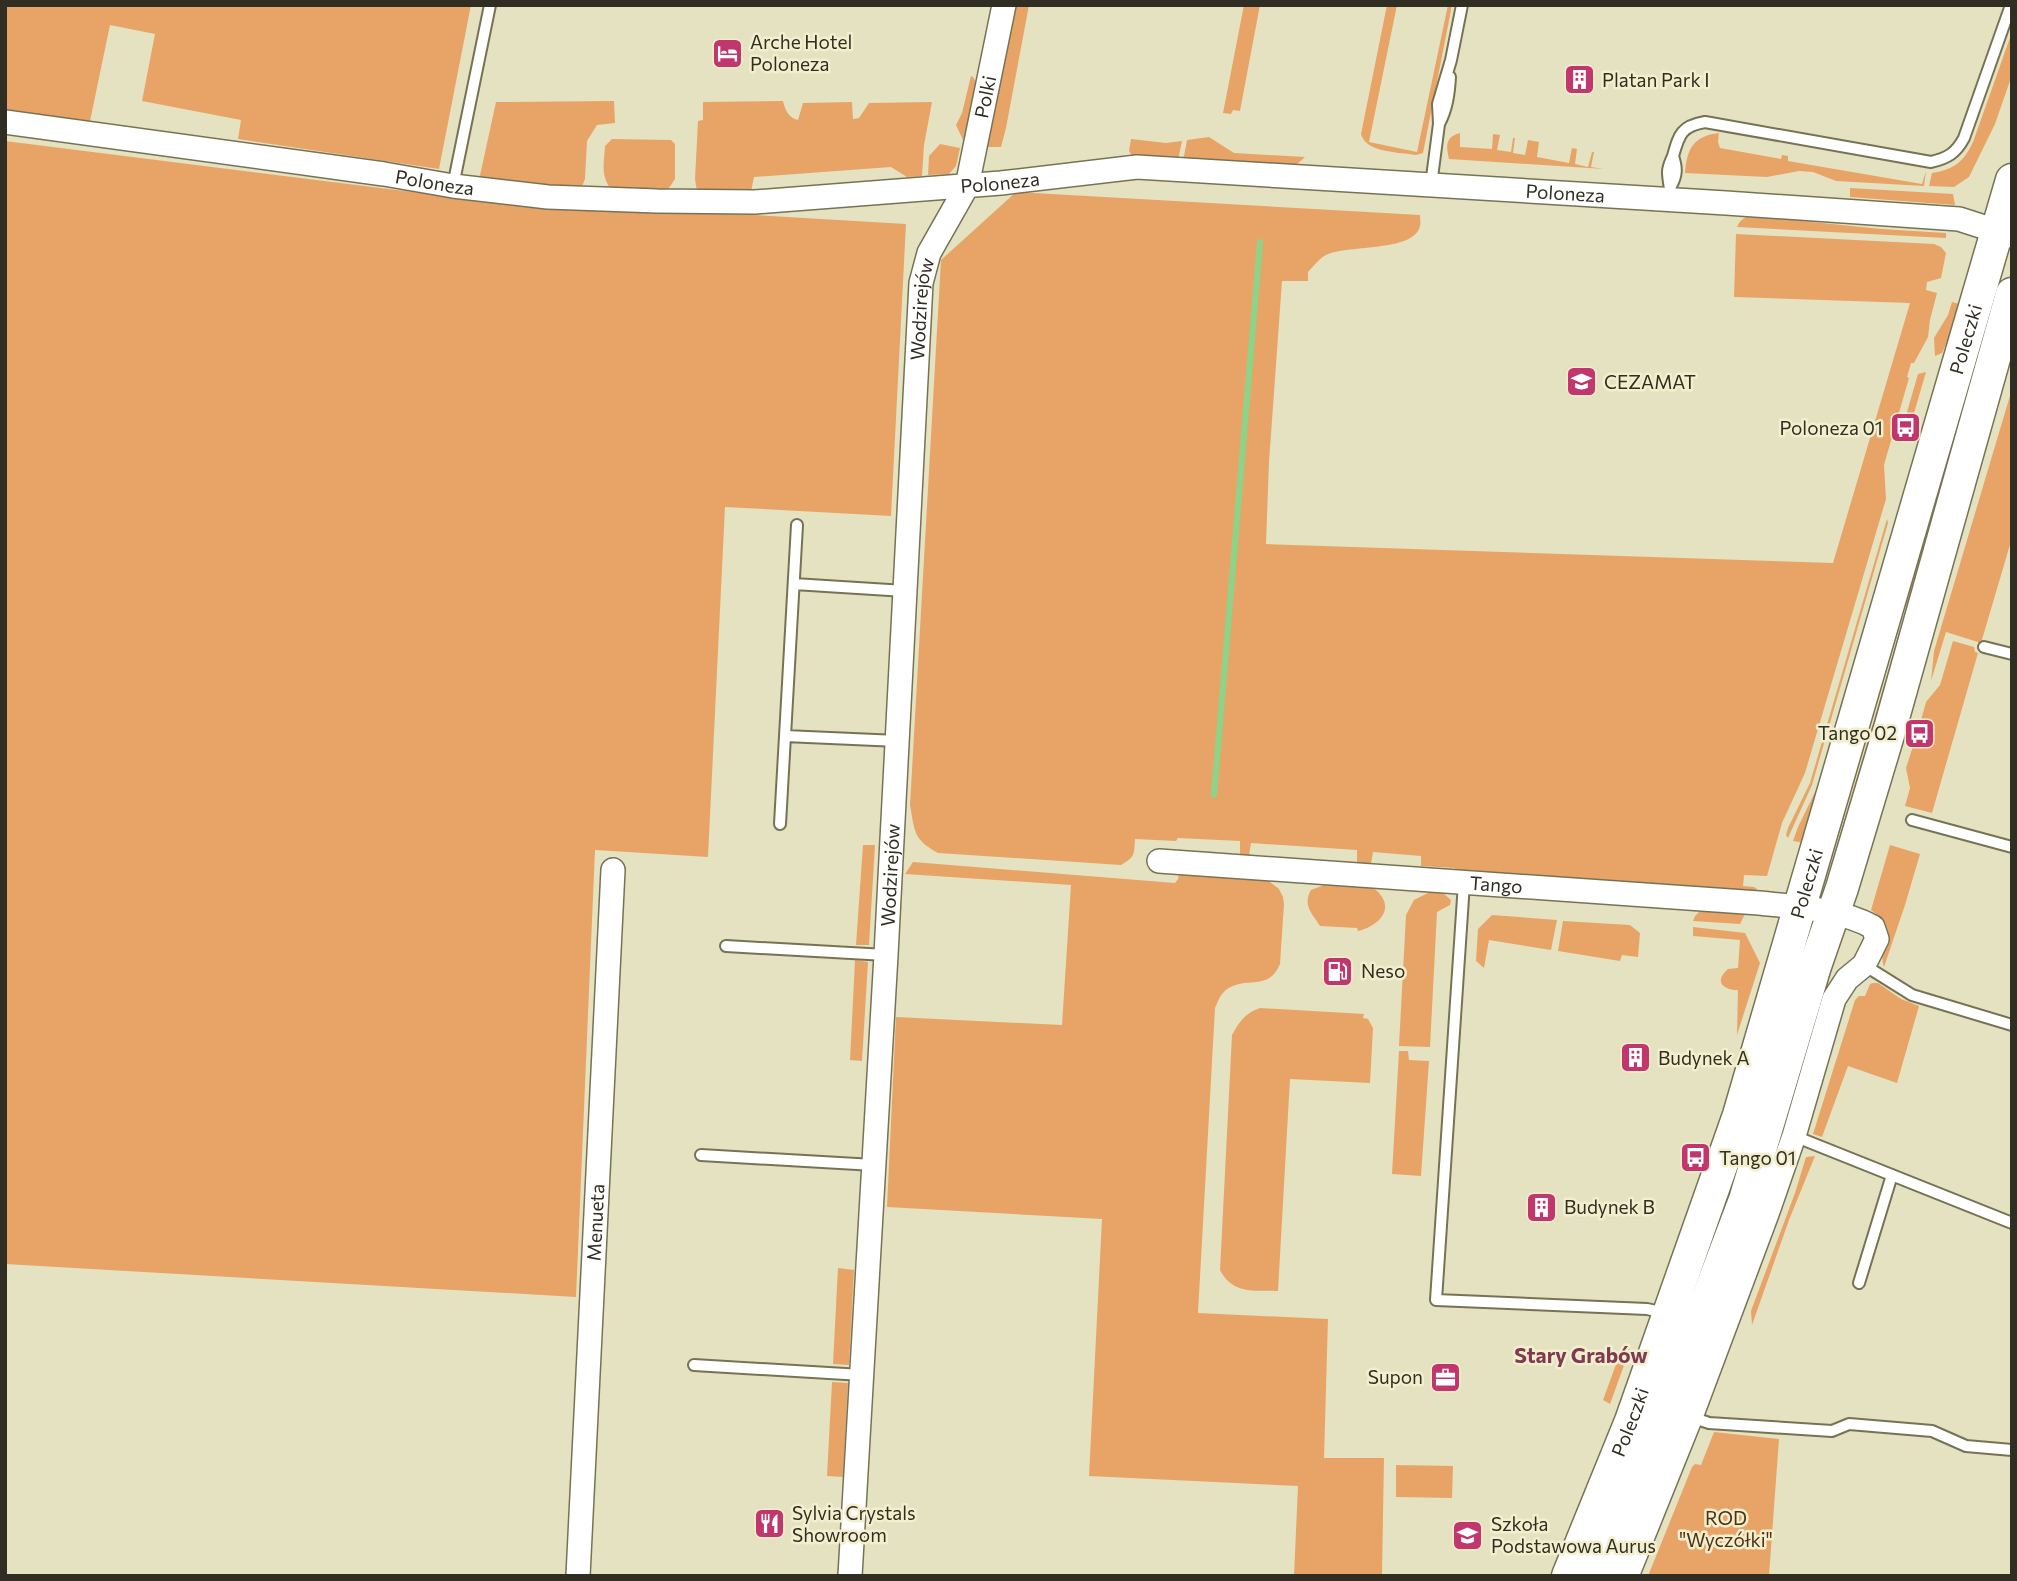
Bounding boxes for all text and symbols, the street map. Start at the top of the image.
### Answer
place label: Arche Hotel Poloneza [750,30,852,75]
hotel icon: Arche Hotel Poloneza [710,36,744,70]
building icon: Platan Park I [1562,63,1596,97]
place label: Platan Park I [1602,68,1710,91]
street label: Polki [969,73,1000,120]
street label: Poloneza [394,164,475,199]
street label: Poloneza [959,167,1041,197]
street label: Poloneza [1525,179,1606,207]
street label: Wodzirejów [905,255,938,361]
street label: Poleczki [1944,301,1986,377]
school or university icon: CEZAMAT [1564,365,1598,399]
place label: CEZAMAT [1604,370,1696,393]
bus stop icon: Poloneza 01 [1889,411,1923,445]
place label: Poloneza 01 [1779,416,1883,439]
bus stop icon: Tango 02 [1903,716,1937,750]
place label: Tango 02 [1818,721,1897,744]
street label: Wodzirejów [875,823,904,927]
street label: Poleczki [1785,846,1827,921]
street label: Tango [1469,871,1523,897]
fuel station icon: Neso [1321,954,1355,988]
place label: Neso [1361,959,1405,982]
building icon: Budynek A [1618,1041,1652,1075]
place label: Budynek A [1658,1046,1750,1069]
bus stop icon: Tango 01 [1679,1141,1713,1175]
place label: Tango 01 [1719,1146,1796,1169]
street label: Menueta [582,1183,608,1262]
building icon: Budynek B [1524,1190,1558,1224]
place label: Budynek B [1564,1195,1655,1218]
district label: Stary Grabów [1514,1342,1648,1367]
office icon: Supon [1429,1360,1463,1394]
place label: Supon [1368,1365,1423,1388]
street label: Poleczki [1606,1384,1653,1460]
place label: Sylvia Crystals Showroom [792,1501,916,1546]
park label: ROD "Wyczółki" [1679,1506,1773,1551]
restaurant icon: Sylvia Crystals Showroom [752,1507,786,1541]
place label: Szkoła Podstawowa Aurus [1491,1512,1656,1557]
school or university icon: Szkoła Podstawowa Aurus [1451,1518,1485,1552]

